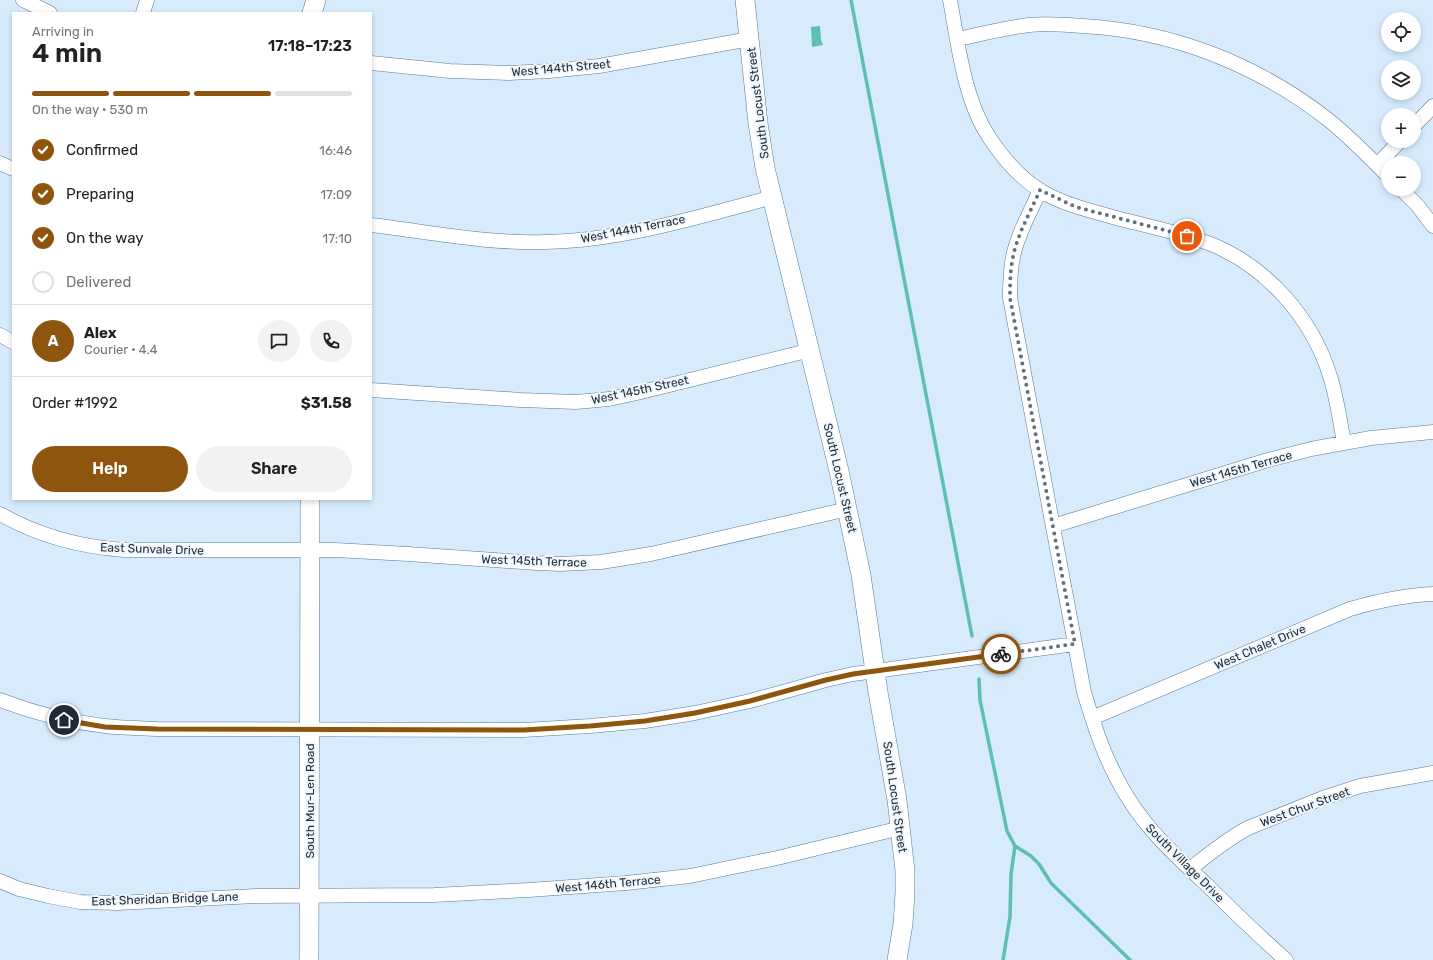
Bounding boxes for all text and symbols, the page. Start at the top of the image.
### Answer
map controls [1381,12,1421,196]
button: locate [1381,12,1421,52]
text: Arriving in [32,24,94,39]
text: 17:18–17:23 [268,37,352,55]
text: 4 min [32,38,102,69]
street label: South Locust Street [744,46,772,160]
street label: West 144th Street [511,57,611,79]
button: layers [1381,60,1421,100]
text: On the way · 530 m [32,102,148,117]
button: + [1381,108,1421,148]
icon: check [32,139,54,161]
text: Confirmed [66,141,138,159]
text: 16:46 [319,143,352,158]
button: − [1381,156,1421,196]
icon: check [32,183,54,205]
text: Preparing [66,185,134,203]
text: 17:09 [320,187,352,202]
street label: West 144th Terrace [580,212,687,246]
pin [1170,219,1204,253]
icon: bag [1176,225,1198,247]
icon: check [32,227,54,249]
text: On the way [66,229,144,247]
text: 17:10 [323,231,352,246]
text: Delivered [66,273,131,291]
button: chat [258,320,300,362]
button: phone [310,320,352,362]
text: Alex [84,324,117,342]
text: A [48,332,58,350]
text: Courier · 4.4 [84,342,158,357]
street label: West 145th Street [590,373,690,407]
text: Order #1992 [32,394,118,412]
text: $31.58 [301,394,352,412]
street label: South Locust Street [821,422,860,535]
button: Help [32,446,188,492]
button: Share [196,446,352,492]
street label: West 145th Terrace [1188,448,1294,490]
street label: East Sunvale Drive [100,540,204,558]
street label: West 145th Terrace [481,552,587,570]
street label: West Chalet Drive [1212,621,1308,673]
courier [981,634,1021,674]
icon: bike [990,643,1012,665]
pin [47,703,81,737]
icon: home [53,709,75,731]
street label: South Locust Street [880,740,910,854]
street label: South Mur-Len Road [303,743,317,859]
street label: West Chur Street [1258,784,1352,830]
street label: South Village Drive [1143,821,1227,905]
street label: West 146th Terrace [555,872,662,896]
street label: East Sheridan Bridge Lane [91,889,239,909]

